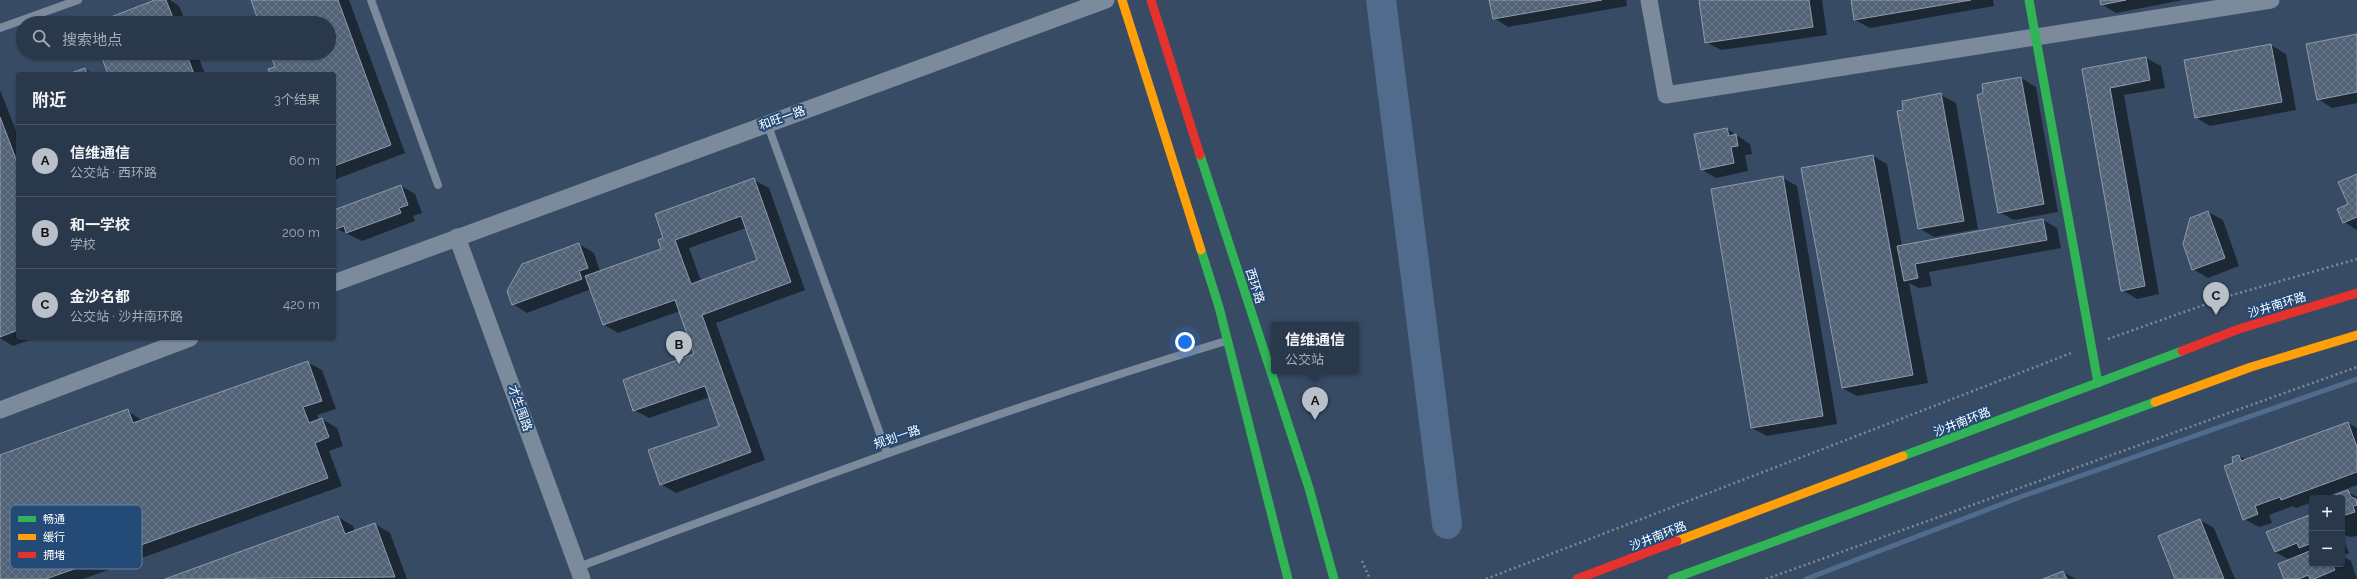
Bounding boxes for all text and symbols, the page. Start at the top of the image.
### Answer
search box [16,16,336,60]
icon: search [30,27,52,49]
text: 搜索地点 [62,31,122,49]
text: 附近 [32,90,66,110]
text: 3个结果 [274,92,320,107]
street label: 和旺一路 [757,103,807,133]
text: 信维通信 [70,144,130,162]
text: A [41,153,49,168]
text: 60 m [289,153,320,168]
text: 公交站 · 西环路 [70,165,157,180]
text: 和一学校 [70,216,130,234]
text: B [41,225,49,240]
text: 200 m [282,225,320,240]
text: 学校 [70,237,96,252]
street label: 西环路 [1243,267,1267,305]
pin: C [2203,282,2229,315]
text: 金沙名都 [70,288,130,306]
street label: 沙井南环路 [2246,290,2308,320]
text: C [41,297,49,312]
text: 420 m [283,297,320,312]
text: 公交站 · 沙井南环路 [70,309,183,324]
popup [1271,322,1359,374]
pin: B [666,331,692,364]
text: 信维通信 [1285,331,1345,349]
your location [1175,332,1195,352]
text: 公交站 [1285,352,1324,367]
street label: 才生围路 [505,383,535,433]
pin: A [1302,387,1328,420]
street label: 沙井南环路 [1931,405,1993,439]
street label: 规划一路 [872,423,922,451]
map controls [2309,495,2345,567]
button: + [2309,495,2345,531]
legend [10,505,142,569]
text: 畅通 [43,513,65,526]
street label: 沙井南环路 [1627,519,1689,553]
text: 缓行 [43,531,65,544]
button: − [2309,531,2345,567]
text: 拥堵 [43,549,65,562]

